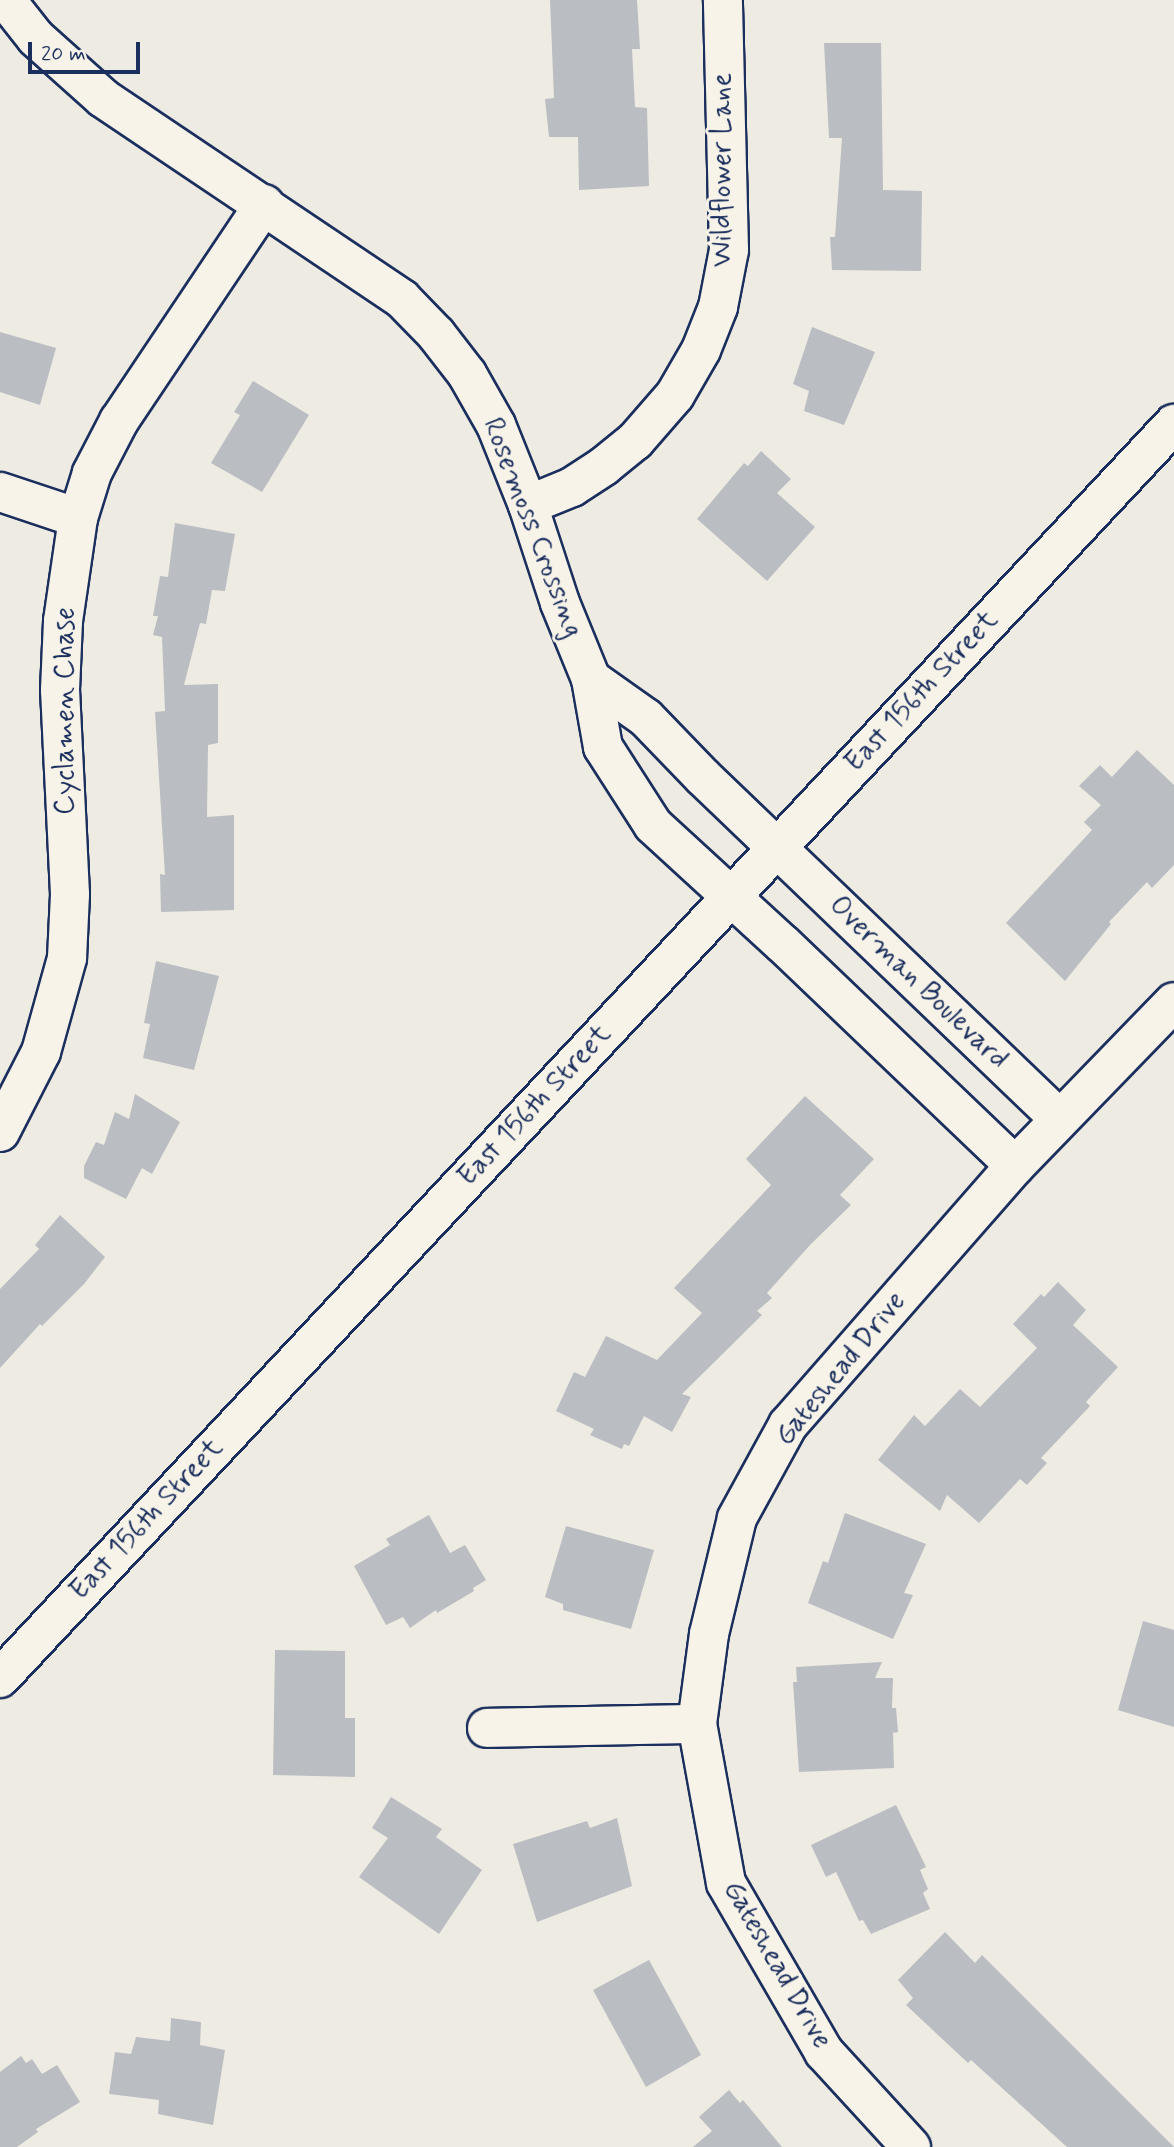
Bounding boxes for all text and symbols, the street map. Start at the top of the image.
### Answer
scale bar [32,28,144,72]
text: 20 m [41,40,86,68]
street label: Wildflower Lane [706,74,740,266]
street label: Rosemoss Crossing [474,413,590,643]
street label: East 156th Street [838,604,1006,780]
street label: Cyclamen Chase [49,607,83,815]
street label: Overman Boulevard [822,889,1014,1077]
street label: East 156th Street [451,1018,619,1194]
street label: Gateshead Drive [769,1286,913,1452]
street label: East 156th Street [63,1432,231,1608]
street label: Gateshead Drive [716,1876,838,2054]

